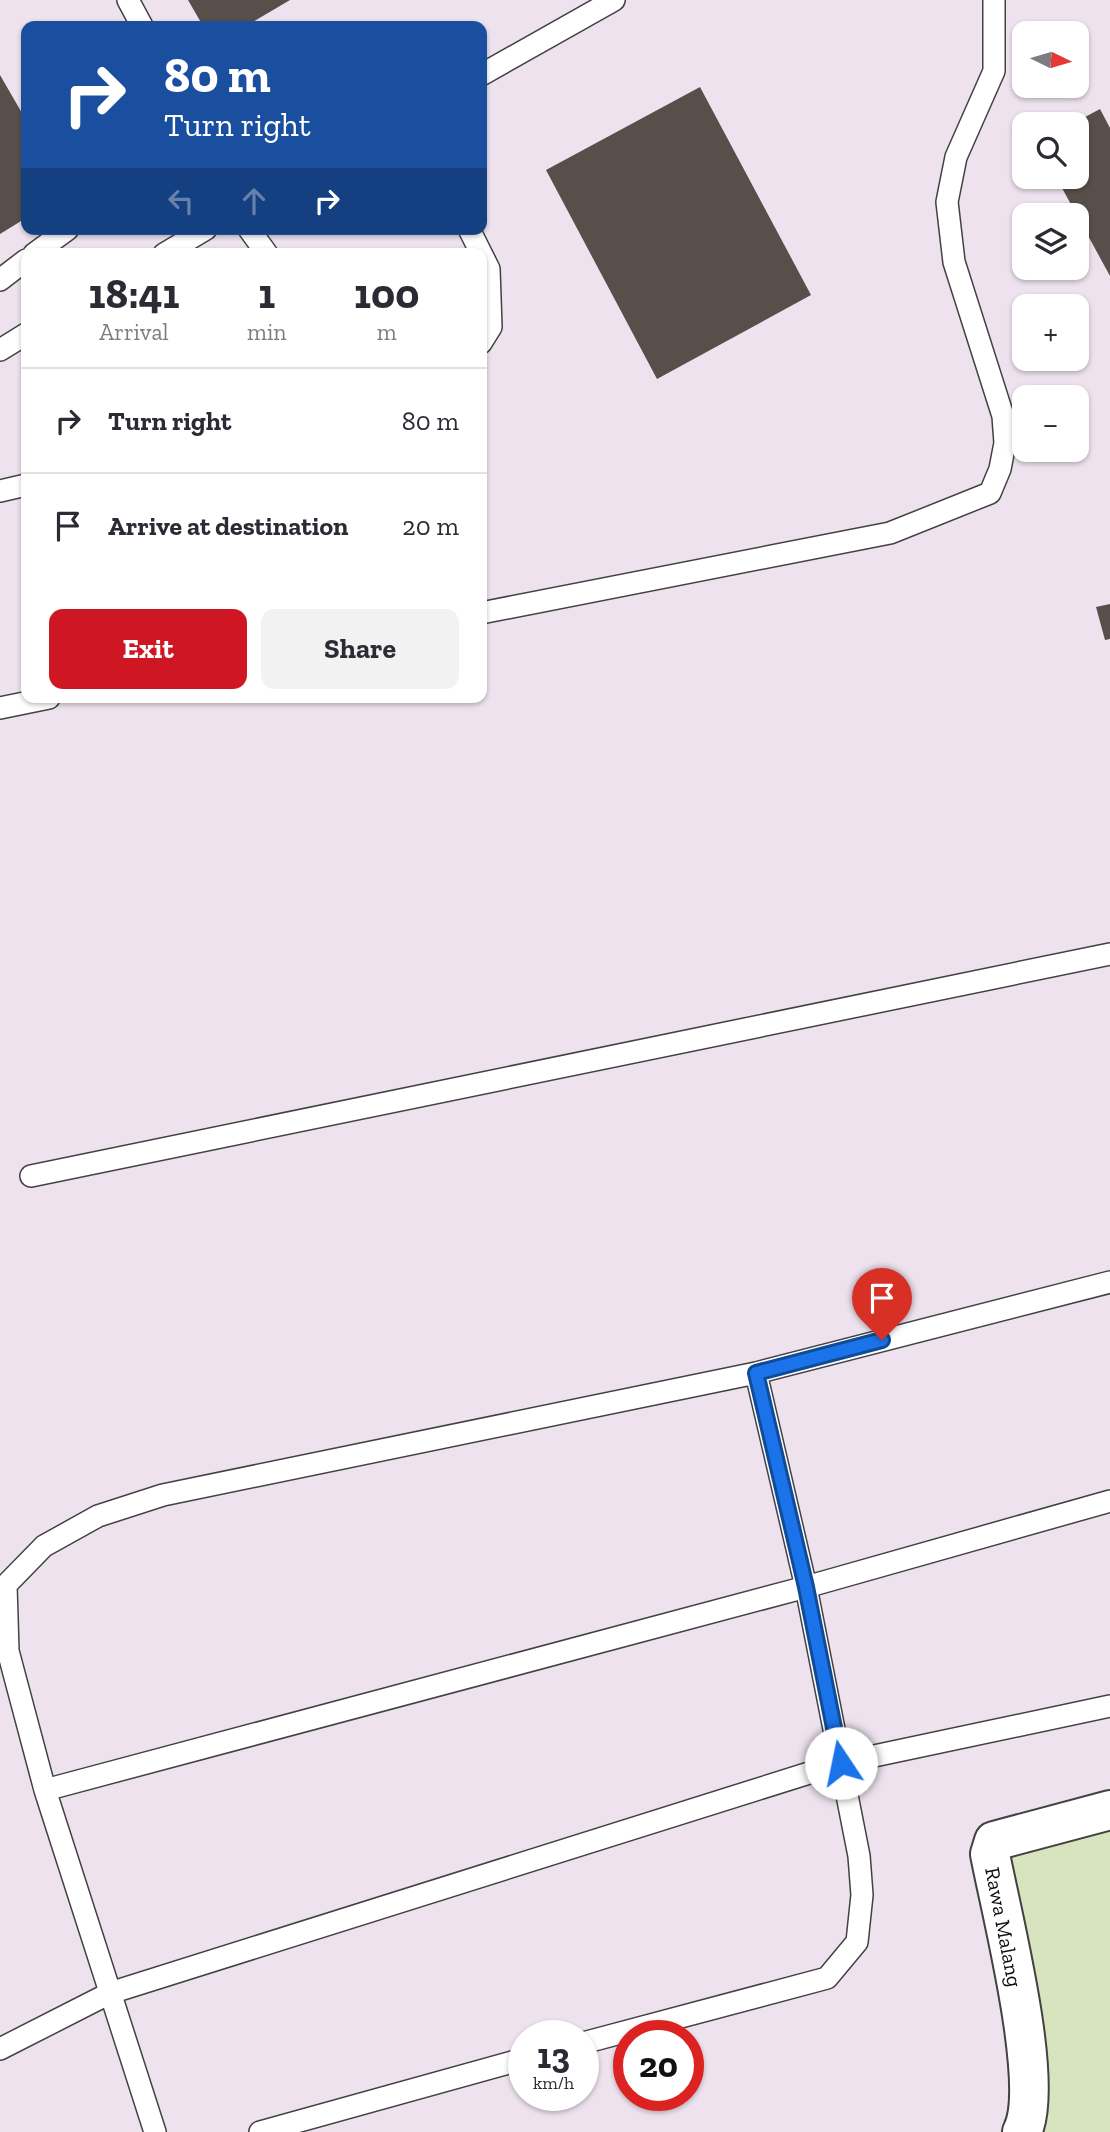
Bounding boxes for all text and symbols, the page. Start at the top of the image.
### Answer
north arrow [1012,21,1088,98]
map controls [1012,21,1089,462]
text: 80 m [164,46,271,105]
icon: right [49,49,140,140]
text: Turn right [164,106,311,144]
button: search [1012,112,1089,189]
icon: left [162,182,200,220]
icon: ahead [235,182,273,220]
icon: right [308,182,346,220]
button: layers [1012,203,1089,280]
text: 18:41 [89,268,179,319]
text: 1 [258,268,275,319]
text: 100 [354,268,419,319]
button: + [1012,294,1089,371]
text: Arrival [99,318,169,346]
text: min [247,318,287,346]
text: m [377,318,397,346]
button: − [1012,385,1089,462]
icon: right [49,402,87,440]
text: Turn right [108,405,231,437]
text: 80 m [402,405,459,437]
icon: arrive [49,507,87,545]
text: Arrive at destination [108,510,348,542]
text: 20 m [402,510,459,542]
button: Exit [49,609,247,689]
button: Share [261,609,459,689]
pin [852,1268,912,1340]
icon: arrive [863,1279,901,1317]
position arrow [804,1726,878,1800]
street label: Rawa Malang [980,1865,1028,1989]
speed limit sign: 20 [613,2020,704,2111]
text: 13 [537,2035,570,2077]
text: km/h [533,2072,574,2094]

